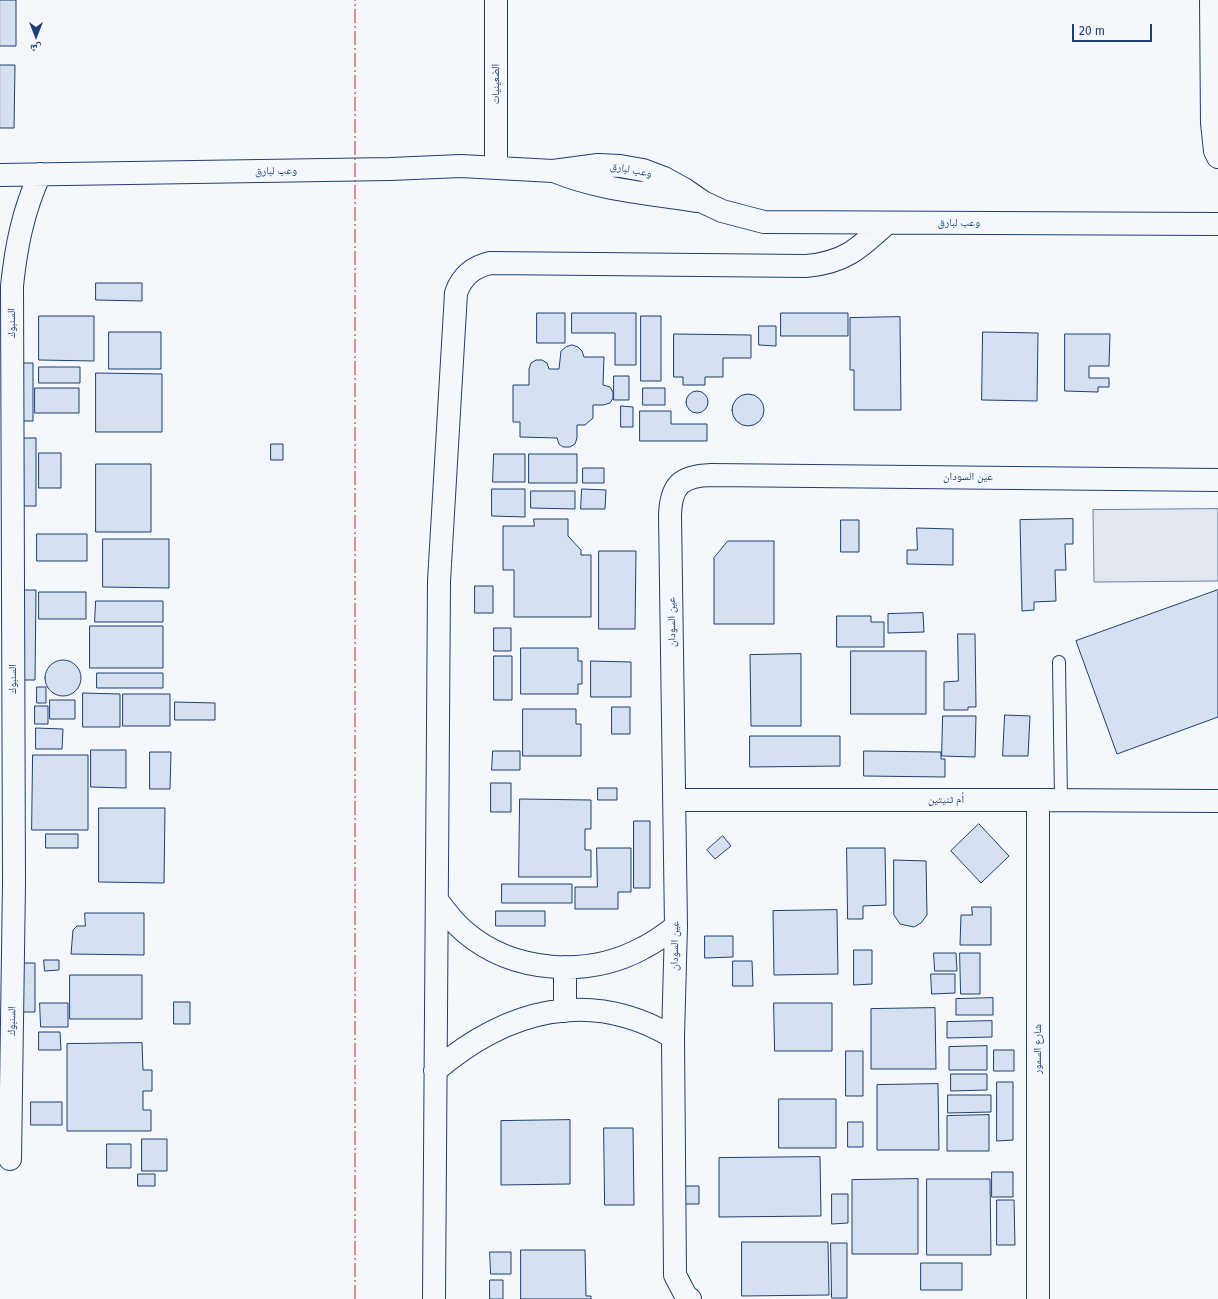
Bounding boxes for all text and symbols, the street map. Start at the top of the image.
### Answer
north arrow [16,16,56,56]
scale bar [1074,16,1154,42]
text: 20 m [1079,24,1105,38]
text: ش [30,42,42,55]
street label: الضعينيات [489,64,503,104]
street label: وعب لبارق [609,159,653,181]
street label: وعب لبارق [255,164,297,178]
street label: وعب لبارق [938,216,980,230]
street label: السنبوك [5,308,19,338]
street label: عين السودان [943,470,993,484]
street label: عين السودان [665,597,679,647]
street label: السنبوك [6,664,20,694]
street label: أم ثنيتين [928,793,964,807]
street label: عين السودان [668,921,682,971]
street label: السنبوك [5,1006,19,1036]
street label: شارع السمور [1031,1024,1045,1074]

